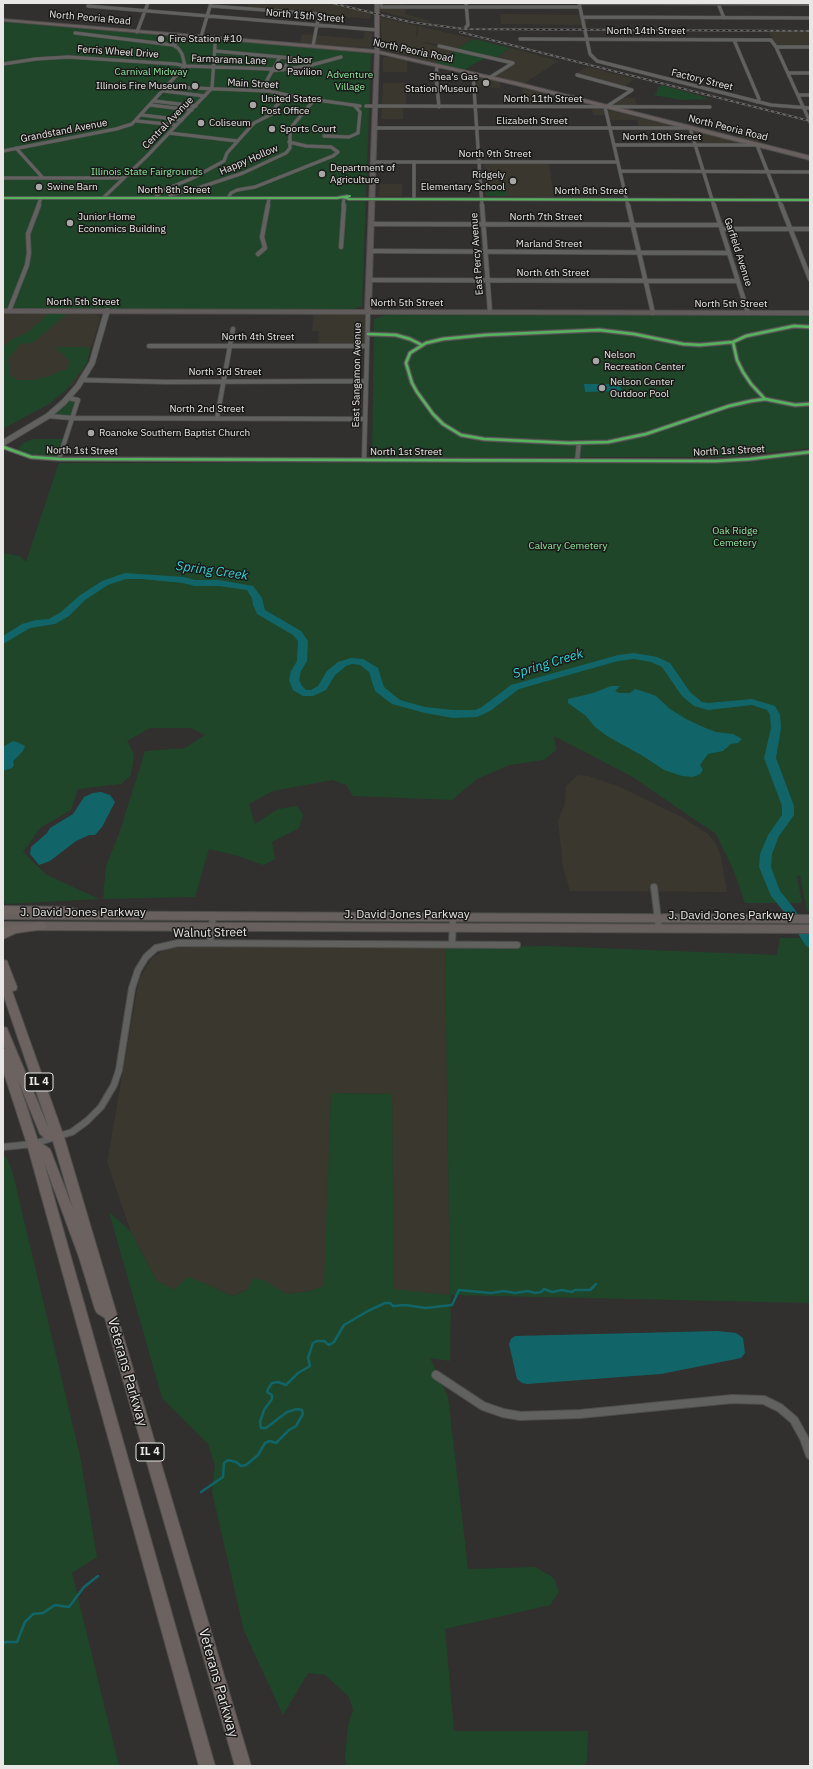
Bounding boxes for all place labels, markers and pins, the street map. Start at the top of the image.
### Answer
place label: Fire Station #10 [169,33,242,45]
marker: Fire Station #10 [156,34,166,44]
place label: Labor Pavilion [287,54,322,78]
marker: Labor Pavilion [274,61,284,71]
place label: Shea's Gas Station Museum [405,71,478,94]
marker: Shea's Gas Station Museum [481,78,491,88]
place label: Illinois Fire Museum [96,80,187,92]
marker: Illinois Fire Museum [190,81,200,91]
place label: United States Post Office [261,93,322,116]
marker: United States Post Office [248,100,258,110]
place label: Coliseum [209,117,251,129]
marker: Coliseum [196,118,206,128]
place label: Sports Court [280,123,336,135]
marker: Sports Court [267,124,277,134]
place label: Department of Agriculture [330,162,395,186]
marker: Department of Agriculture [317,169,327,179]
place label: Ridgely Elementary School [421,169,505,192]
marker: Ridgely Elementary School [508,176,518,186]
place label: Swine Barn [47,181,98,193]
marker: Swine Barn [34,182,44,192]
place label: Junior Home Economics Building [78,211,166,234]
marker: Junior Home Economics Building [65,218,75,228]
place label: Nelson Recreation Center [604,349,685,372]
marker: Nelson Recreation Center [591,356,601,366]
place label: Nelson Center Outdoor Pool [610,376,674,400]
marker: Nelson Center Outdoor Pool [597,383,607,393]
place label: Roanoke Southern Baptist Church [99,427,250,439]
marker: Roanoke Southern Baptist Church [86,428,96,438]

